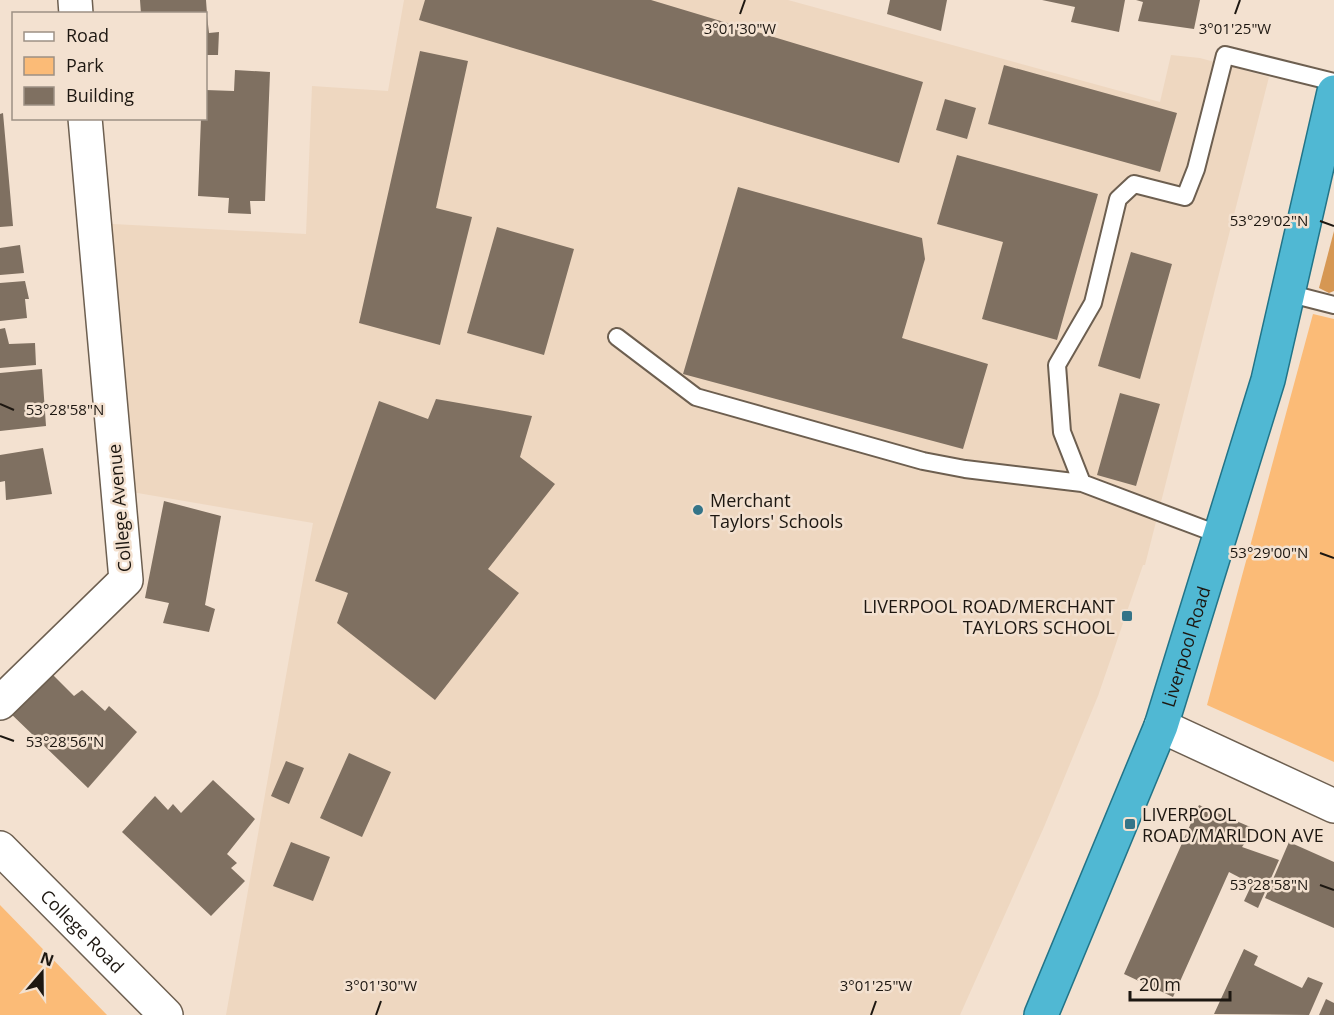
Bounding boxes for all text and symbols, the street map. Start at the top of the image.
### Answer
legend [12,12,207,120]
text: 3°01'30"W [704,18,776,38]
text: 3°01'25"W [1199,18,1271,38]
text: Road [66,23,109,47]
text: Park [66,53,104,77]
text: Building [66,83,134,107]
text: 53°29'02"N [1230,210,1308,230]
text: 53°28'58"N [26,399,104,419]
street label: College Avenue [101,443,137,573]
place label: Merchant Taylors' Schools [710,488,843,533]
marker: Merchant Taylors' Schools [691,503,705,517]
text: 53°29'00"N [1230,542,1308,562]
street label: Liverpool Road [1156,583,1216,710]
place label: LIVERPOOL ROAD/MERCHANT TAYLORS SCHOOL [863,594,1115,639]
marker: LIVERPOOL ROAD/MERCHANT TAYLORS SCHOOL [1120,609,1134,623]
text: 53°28'56"N [26,731,104,751]
place label: LIVERPOOL ROAD/MARLDON AVE [1142,802,1324,847]
marker: LIVERPOOL ROAD/MARLDON AVE [1123,817,1137,831]
text: 53°28'58"N [1230,874,1308,894]
street label: College Road [36,884,129,978]
north arrow [12,943,72,1003]
text: N [37,946,57,971]
scale bar [1130,964,1230,1002]
text: 20 m [1139,972,1181,996]
text: 3°01'30"W [345,975,417,995]
text: 3°01'25"W [840,975,912,995]

